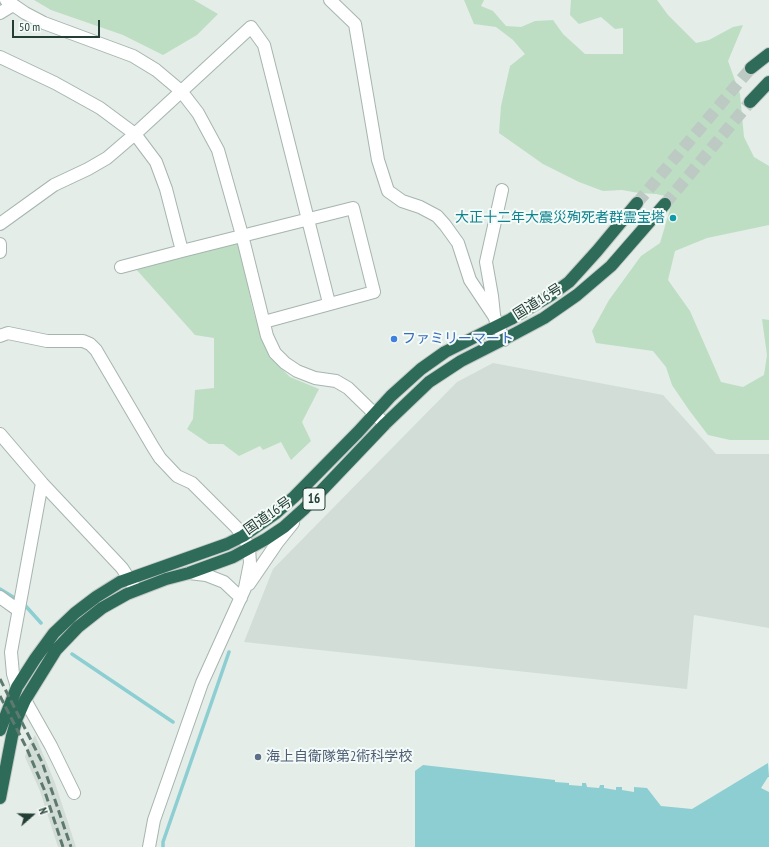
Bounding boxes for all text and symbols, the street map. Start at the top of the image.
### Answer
scale bar [14,12,102,38]
text: 50 m [19,19,40,34]
place label: 大正十二年大震災殉死者群霊宝塔 [455,210,665,226]
marker: 大正十二年大震災殉死者群霊宝塔 [668,213,678,223]
street label: 国道16号 [510,280,566,324]
place label: ファミリーマート [402,331,514,347]
marker: ファミリーマート [389,334,399,344]
road number: 16 [303,488,325,510]
street label: 国道16号 [241,493,295,539]
place label: 海上自衛隊第2術科学校 [266,749,412,765]
marker: 海上自衛隊第2術科学校 [253,752,263,762]
north arrow [12,795,52,835]
text: N [36,806,51,816]

